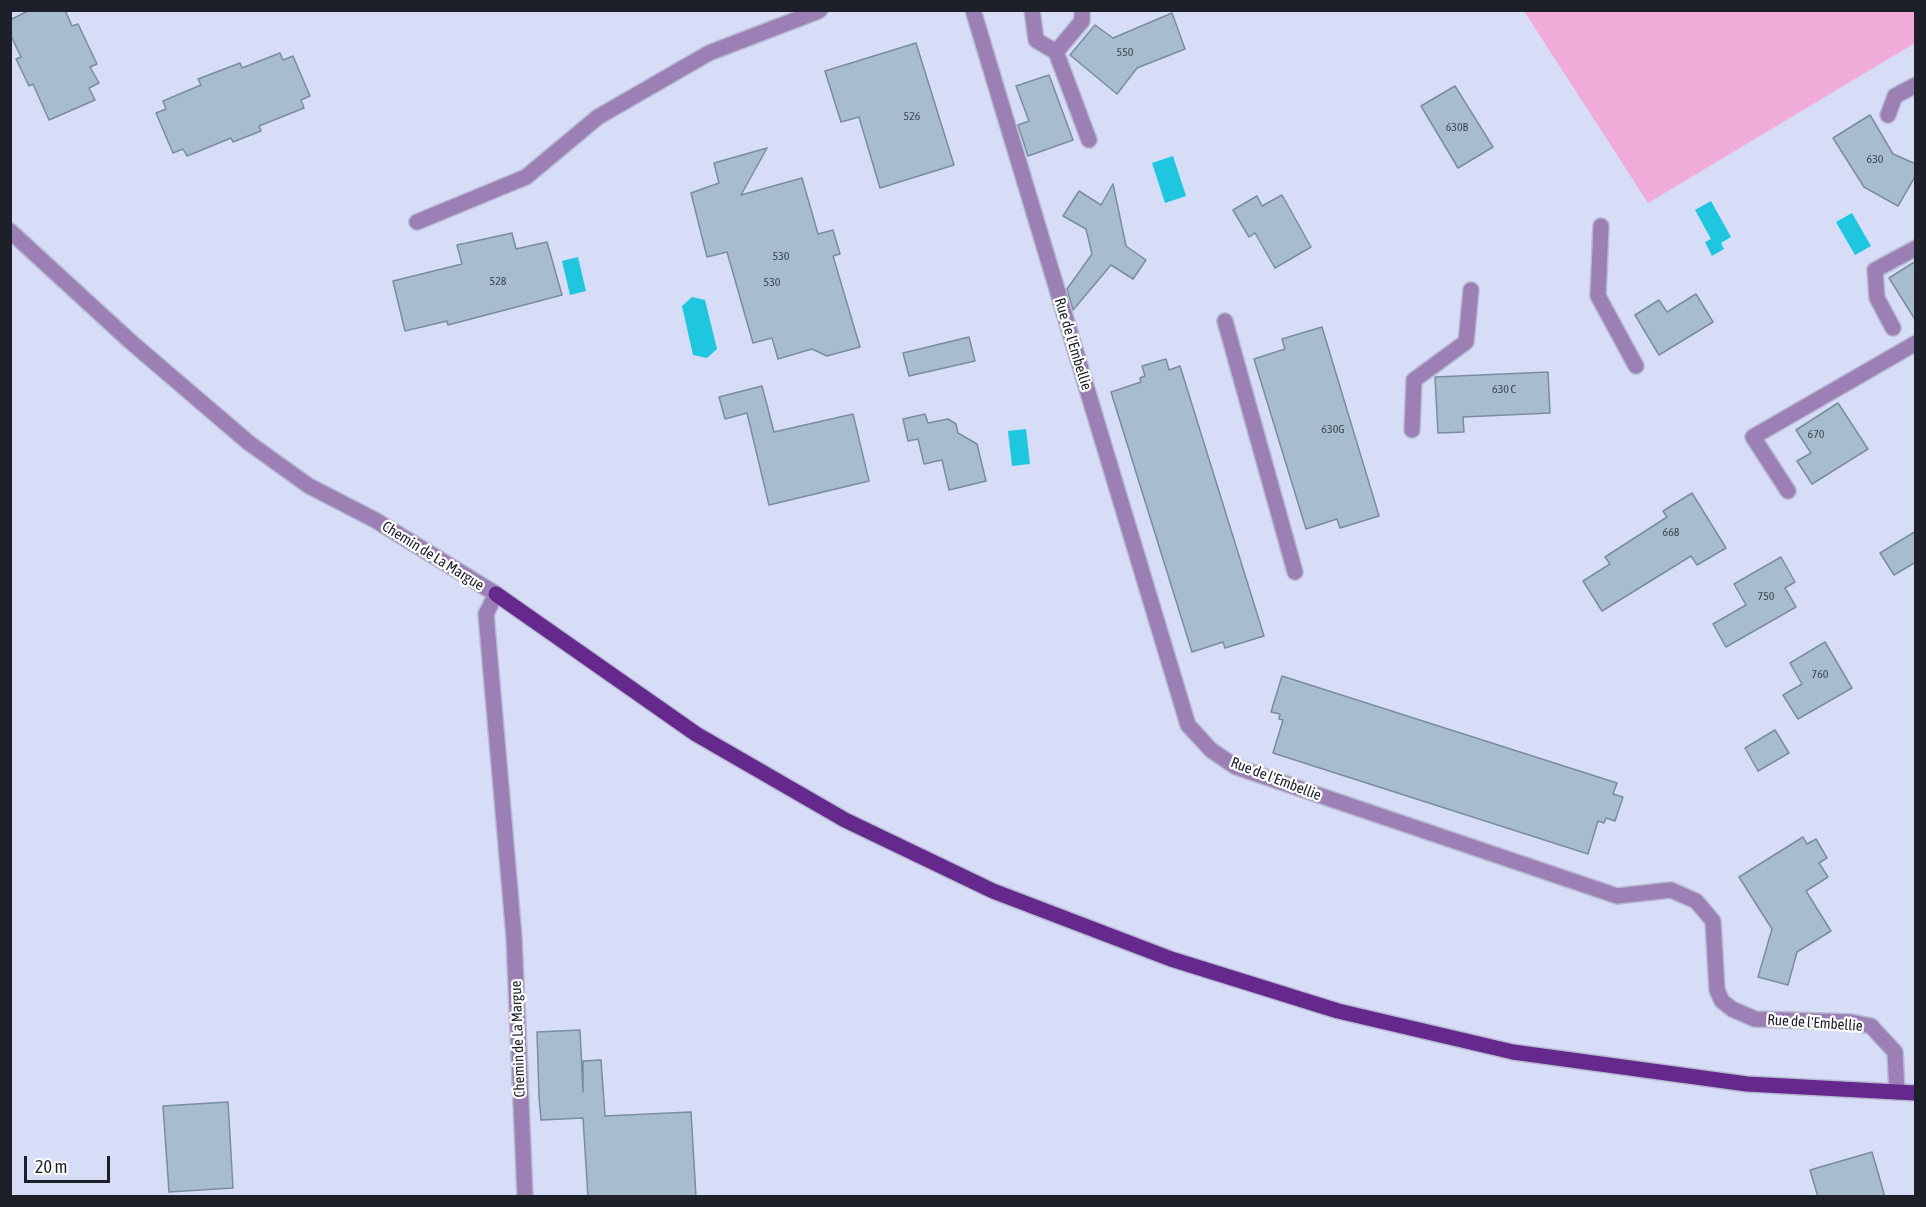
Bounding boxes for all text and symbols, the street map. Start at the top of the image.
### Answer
house number: 550 [1117,45,1133,59]
house number: 526 [904,109,920,123]
house number: 630B [1446,120,1468,134]
house number: 630 [1867,152,1883,166]
house number: 530 [773,249,789,263]
house number: 528 [490,274,506,288]
house number: 530 [764,275,780,289]
street label: Rue de l'Embellie [1050,296,1096,392]
house number: 630 C [1492,382,1516,396]
house number: 630G [1321,422,1345,436]
house number: 670 [1808,427,1824,441]
street label: Chemin de La Margue [379,517,487,595]
house number: 668 [1663,525,1679,539]
house number: 750 [1758,589,1774,603]
house number: 760 [1812,667,1828,681]
street label: Rue de l'Embellie [1228,754,1324,804]
street label: Chemin de La Margue [507,980,529,1098]
street label: Rue de l'Embellie [1767,1011,1863,1035]
scale bar [27,1144,112,1182]
text: 20 m [35,1156,67,1177]

